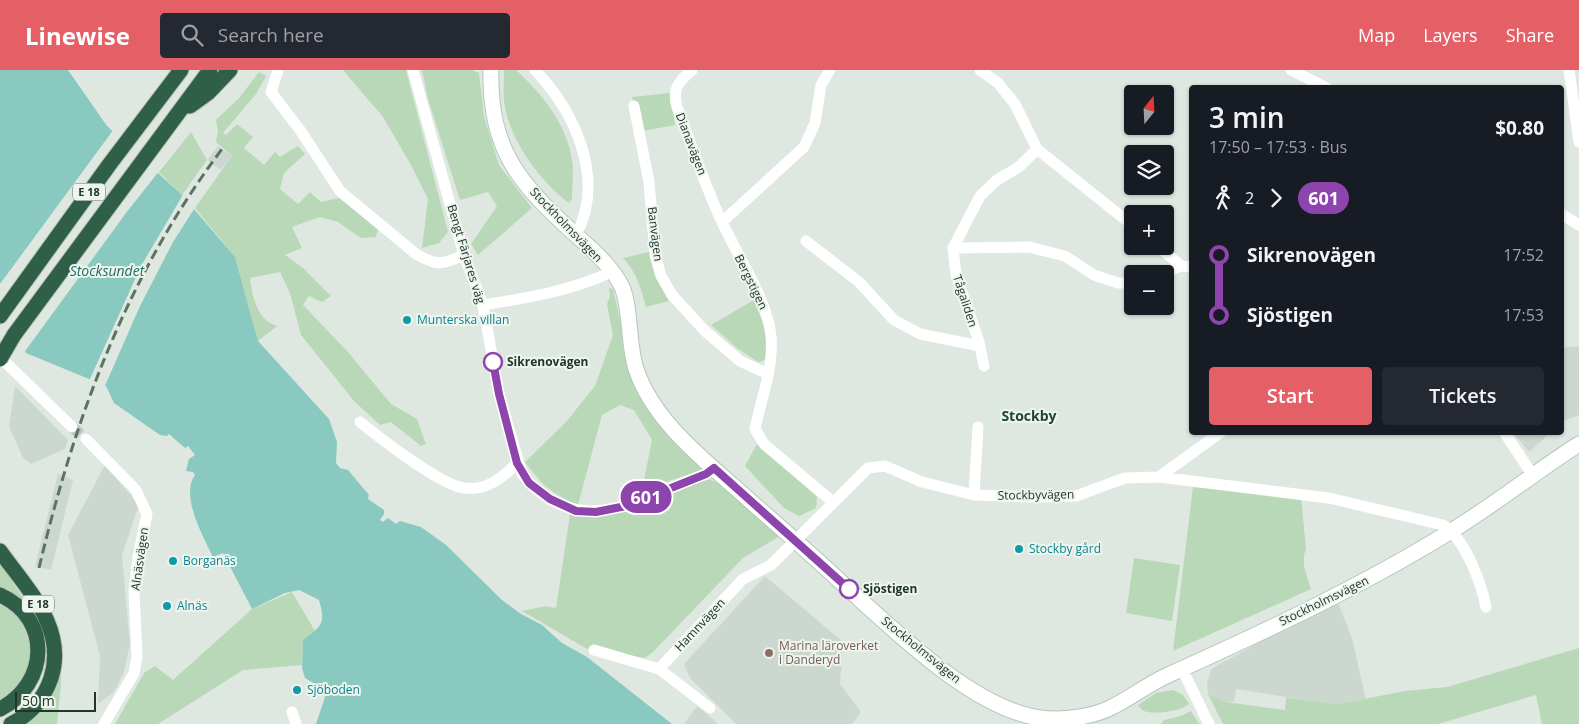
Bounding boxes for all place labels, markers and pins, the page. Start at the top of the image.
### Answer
place label: Munterska villan [417,311,509,328]
marker: Munterska villan [401,314,413,326]
marker: Sikrenovägen [483,352,503,372]
place label: Sikrenovägen [507,353,588,370]
place label: Stockby gård [1029,540,1101,557]
marker: Stockby gård [1013,543,1025,555]
place label: Borganäs [183,552,236,569]
marker: Borganäs [167,555,179,567]
marker: Sjöstigen [839,579,859,599]
place label: Sjöstigen [863,580,917,597]
place label: Alnäs [177,597,208,614]
marker: Alnäs [161,600,173,612]
place label: Marina läroverket i Danderyd [779,637,878,668]
marker: Marina läroverket i Danderyd [763,647,775,659]
place label: Sjöboden [307,681,360,698]
marker: Sjöboden [291,684,303,696]

